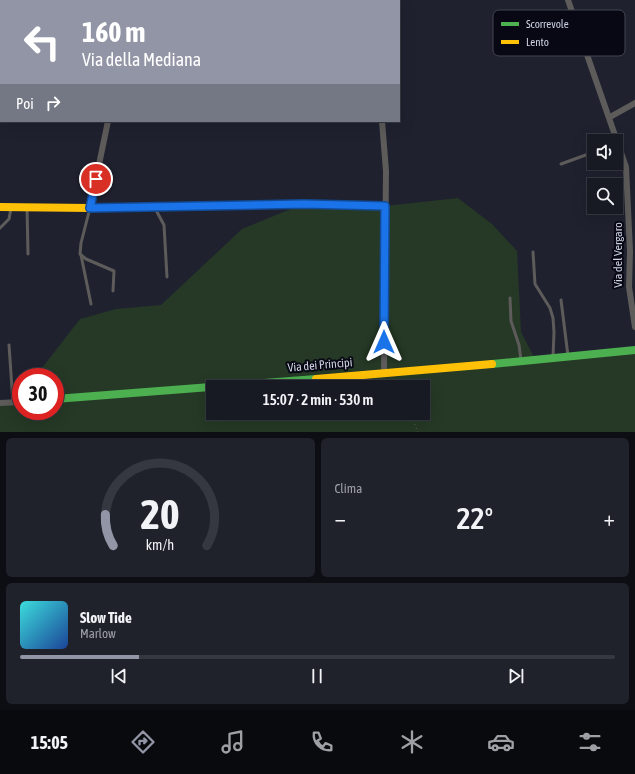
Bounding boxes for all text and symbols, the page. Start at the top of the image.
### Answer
legend [493,10,625,56]
icon: left [16,16,68,68]
text: 160 m [82,16,145,48]
text: Scorrevole [526,18,569,30]
text: Lento [526,36,549,48]
text: Via della Mediana [82,49,201,70]
icon: right [42,92,64,114]
text: Poi [16,95,34,112]
map controls [587,134,623,214]
button: sound [587,134,623,170]
pin [79,162,113,196]
icon: arrive [85,168,107,190]
button: search [587,178,623,214]
street label: Via del Vergaro [611,222,625,288]
position arrow [363,321,405,363]
street label: Via dei Principi [287,355,353,375]
speed limit sign: 30 [12,368,64,420]
text: 15:07 · 2 min · 530 m [263,391,373,408]
text: Clima [335,481,362,496]
text: 20 [141,489,180,537]
text: 22° [457,501,493,535]
text: − [335,505,346,531]
text: + [604,505,615,531]
text: km/h [146,536,174,552]
text: Slow Tide [80,609,132,626]
text: Marlow [80,626,116,641]
icon: previous [108,665,130,687]
icon: pause [306,665,328,687]
icon: next [505,665,527,687]
icon: directions [129,728,157,756]
icon: music [219,728,247,756]
icon: phone [308,728,336,756]
icon: climate [398,728,426,756]
icon: car [487,728,515,756]
icon: filters [576,728,604,756]
text: 15:05 [31,732,68,753]

